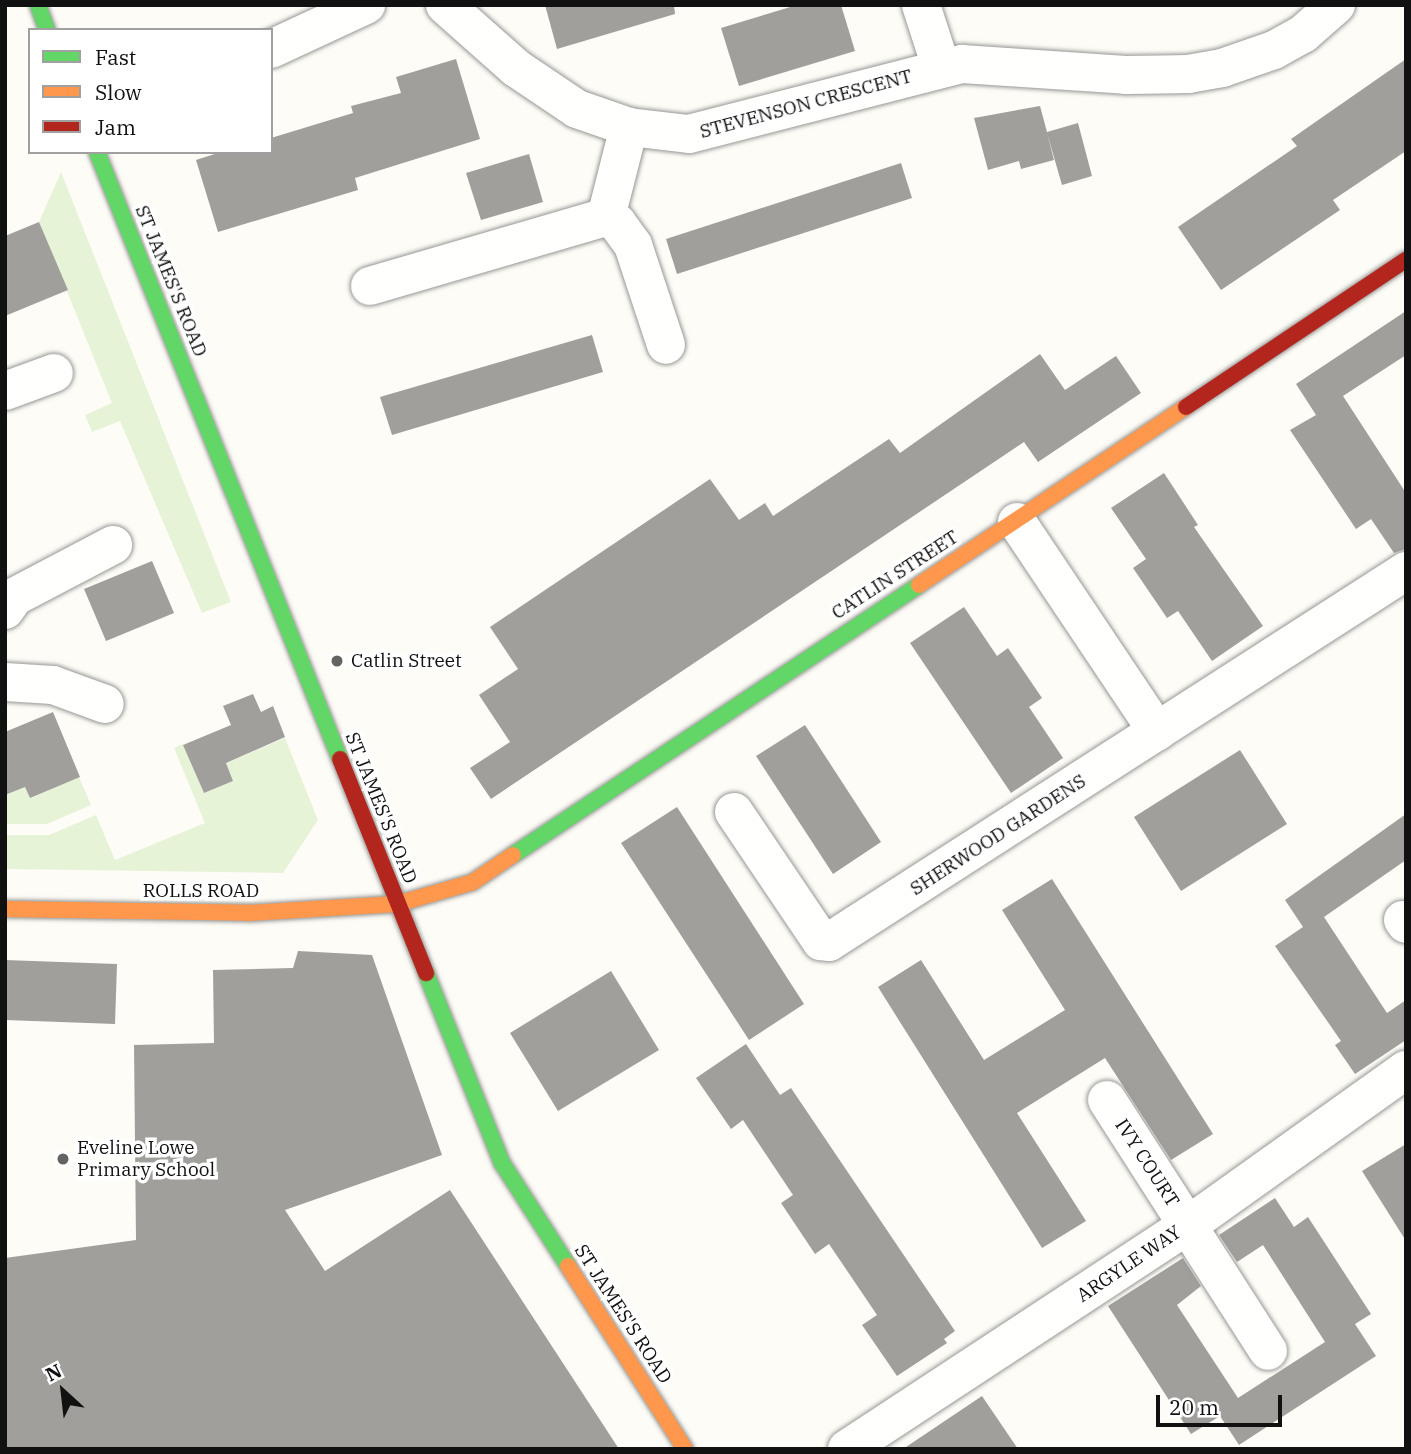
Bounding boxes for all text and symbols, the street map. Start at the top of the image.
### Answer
legend [28,28,273,154]
text: Fast [95,43,136,71]
street label: STEVENSON CRESCENT [697,65,915,143]
text: Slow [95,78,142,106]
text: Jam [95,113,136,141]
street label: ST JAMES'S ROAD [130,202,212,360]
street label: CATLIN STREET [827,526,963,624]
place label: Catlin Street [351,650,462,672]
marker: Catlin Street [329,653,345,669]
street label: ST JAMES'S ROAD [340,729,422,887]
street label: SHERWOOD GARDENS [906,770,1090,900]
street label: ROLLS ROAD [143,880,259,902]
street label: IVY COURT [1110,1115,1184,1211]
place label: Eveline Lowe Primary School [77,1137,215,1181]
marker: Eveline Lowe Primary School [55,1151,71,1167]
street label: ARGYLE WAY [1073,1221,1185,1307]
street label: ST JAMES'S ROAD [570,1240,676,1388]
north arrow [28,1356,98,1426]
text: N [41,1358,66,1386]
scale bar [1159,1380,1285,1424]
text: 20 m [1169,1393,1219,1421]

